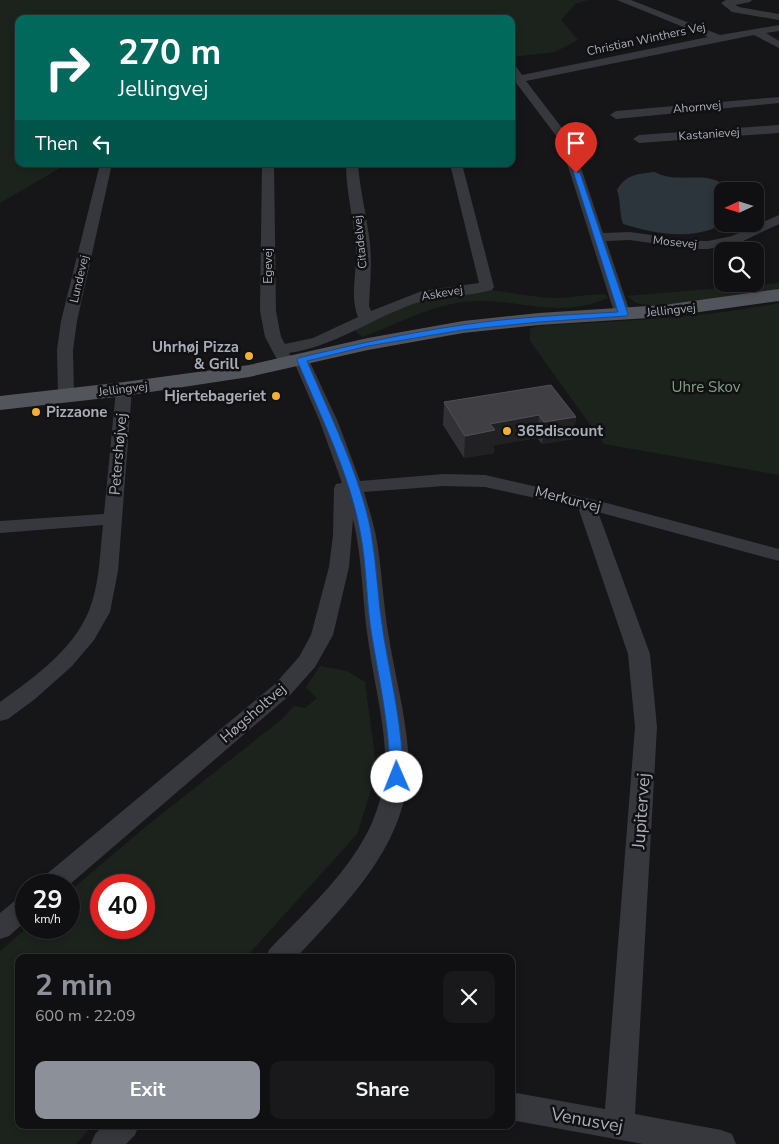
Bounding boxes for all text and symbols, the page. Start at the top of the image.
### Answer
street label: Christian Winthers Vej [585,19,707,59]
text: 270 m [118,29,221,76]
icon: right [35,35,100,100]
text: Jellingvej [118,74,208,104]
street label: Ahornvej [672,97,722,117]
pin [555,122,597,173]
street label: Kastanievej [678,124,740,144]
icon: arrive [562,129,590,157]
icon: left [88,130,116,158]
text: Then [35,131,78,157]
north arrow [714,182,764,232]
map controls [714,182,764,292]
street label: Citadelvej [349,214,371,269]
street label: Mosevej [652,232,698,252]
button: search [714,242,764,292]
street label: Egevej [260,248,276,284]
street label: Lundevej [66,253,92,304]
street label: Askevej [420,281,464,305]
street label: Jellingvej [645,299,697,321]
place label: Uhrhøj Pizza & Grill [152,337,239,374]
marker: Uhrhøj Pizza & Grill [243,350,255,362]
park label: Uhre Skov [671,377,741,397]
street label: Jellingvej [97,378,149,400]
place label: Hjertebageriet [164,386,266,406]
marker: Hjertebageriet [270,390,282,402]
place label: Pizzaone [46,402,108,422]
marker: Pizzaone [30,406,42,418]
street label: Petershøjvej [104,412,132,496]
place label: 365discount [517,421,603,441]
marker: 365discount [501,425,513,437]
street label: Merkurvej [533,481,603,517]
street label: Høgsholtvej [216,679,290,747]
position arrow [370,750,422,802]
street label: Jupitervej [626,772,656,851]
speed limit sign: 40 [90,874,155,939]
text: 29 [32,883,63,917]
text: km/h [34,911,61,927]
text: 2 min [35,965,113,1006]
button: close [443,971,495,1023]
text: 600 m · 22:09 [35,1005,136,1027]
button: Exit [35,1061,260,1119]
button: Share [270,1061,495,1119]
street label: Venusvej [548,1102,625,1138]

